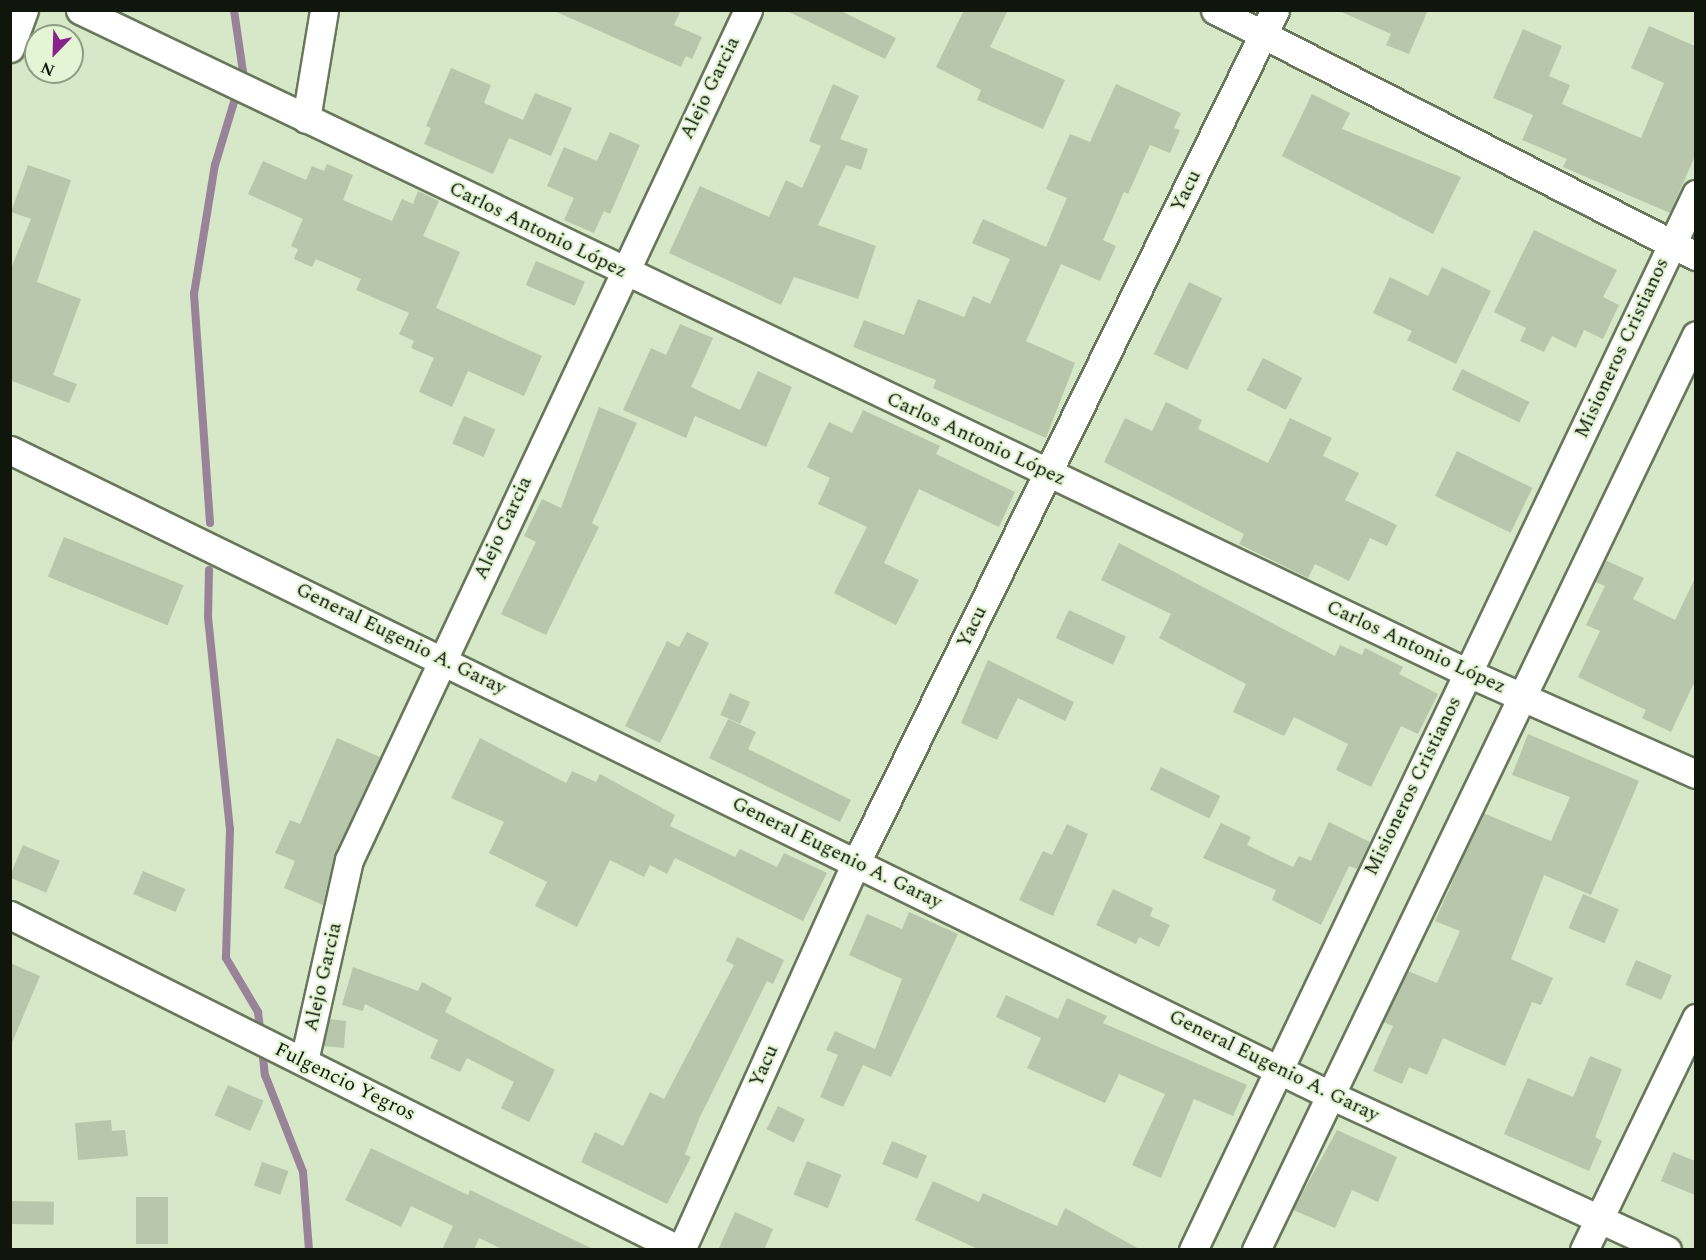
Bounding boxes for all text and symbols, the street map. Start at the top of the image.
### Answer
north arrow [24,24,84,84]
street label: Alejo Garcia [675,33,745,143]
text: N [37,55,58,82]
street label: Yacu [1166,166,1206,216]
street label: Carlos Antonio López [445,176,631,284]
street label: Misioneros Cristianos [1570,254,1674,442]
street label: Carlos Antonio López [883,387,1069,491]
street label: Alejo Garcia [469,473,537,583]
street label: General Eugenio A. Garay [292,578,510,700]
street label: Carlos Antonio López [1323,595,1509,699]
street label: Yacu [952,602,992,652]
street label: Misioneros Cristianos [1359,693,1467,879]
street label: General Eugenio A. Garay [728,792,946,914]
street label: Alejo Garcia [299,920,347,1034]
street label: General Eugenio A. Garay [1165,1005,1383,1127]
street label: Fulgencio Yegros [271,1038,419,1126]
street label: Yacu [744,1041,784,1091]

